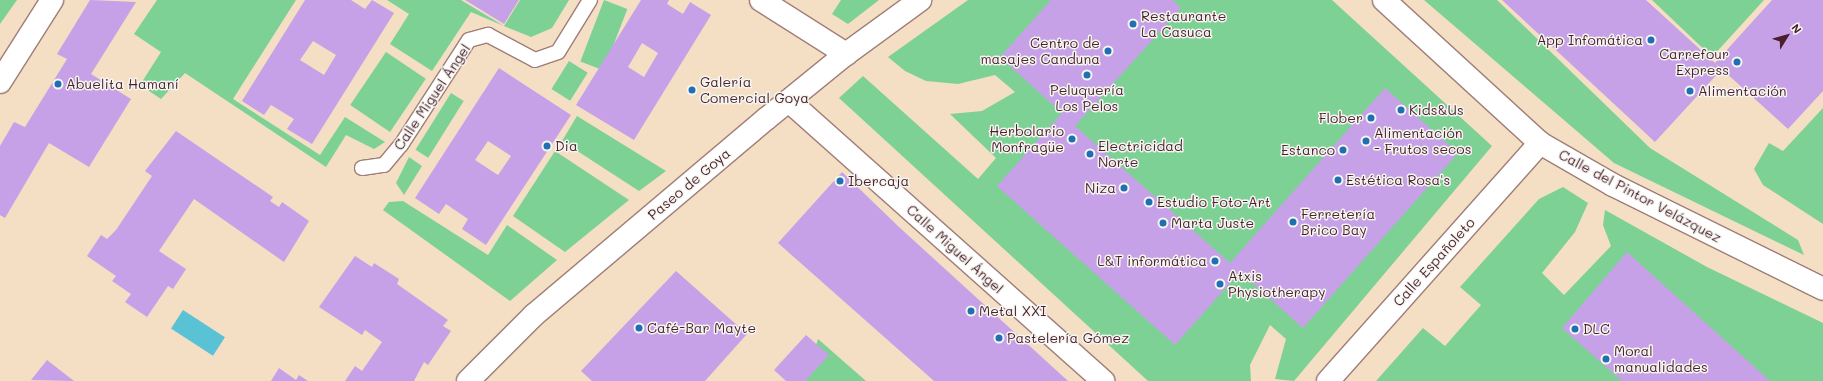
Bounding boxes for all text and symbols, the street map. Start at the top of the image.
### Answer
place label: Restaurante La Casuca [1141,8,1226,40]
north arrow [1767,16,1807,56]
marker: Restaurante La Casuca [1128,19,1138,29]
text: N [1788,21,1805,36]
place label: App Infomática [1537,32,1643,48]
place label: Centro de masajes Canduna [980,35,1100,68]
marker: App Infomática [1646,35,1656,45]
street label: Calle Miguel Ángel [390,41,474,153]
marker: Centro de masajes Canduna [1103,46,1113,56]
place label: Carrefour Express [1659,46,1729,78]
marker: Carrefour Express [1732,57,1742,67]
marker: Peluquería Los Pelos [1082,70,1092,80]
place label: Galería Comercial Goya [700,74,809,106]
place label: Abuelita Hamaní [66,76,179,92]
marker: Abuelita Hamaní [53,79,63,89]
place label: Peluquería Los Pelos [1050,82,1124,114]
place label: Alimentación [1698,83,1787,99]
marker: Galería Comercial Goya [687,85,697,95]
marker: Alimentación [1685,86,1695,96]
place label: Kids&Us [1409,102,1464,118]
marker: Kids&Us [1396,105,1406,115]
place label: Flober [1319,110,1363,126]
marker: Flober [1366,113,1376,123]
place label: Herbolario Monfragüe [989,123,1064,156]
place label: Alimentación - Frutos secos [1374,125,1471,158]
marker: Herbolario Monfragüe [1067,134,1077,144]
marker: Alimentación - Frutos secos [1361,136,1371,146]
place label: Dia [555,138,578,154]
place label: Electricidad Norte [1098,138,1183,170]
marker: Dia [542,141,552,151]
place label: Estanco [1281,142,1335,158]
street label: Paseo de Goya [644,145,734,223]
marker: Estanco [1338,145,1348,155]
street label: Calle del Pintor Velázquez [1556,146,1724,246]
marker: Electricidad Norte [1085,149,1095,159]
place label: Estética Rosa's [1346,172,1450,188]
place label: Ibercaja [848,173,909,189]
marker: Estética Rosa's [1333,175,1343,185]
marker: Ibercaja [835,176,845,186]
place label: Niza [1085,180,1116,196]
marker: Niza [1119,183,1129,193]
place label: Estudio Foto-Art [1157,194,1271,210]
marker: Estudio Foto-Art [1144,197,1154,207]
street label: Calle Miguel Ángel [903,201,1007,297]
place label: Ferretería Brico Bay [1301,206,1375,238]
street label: Calle Españoleto [1390,214,1478,310]
place label: Marta Juste [1171,215,1254,231]
marker: Ferretería Brico Bay [1288,217,1298,227]
marker: Marta Juste [1158,218,1168,228]
place label: L&T informática [1097,253,1207,269]
marker: L&T informática [1210,256,1220,266]
place label: Atxis Physiotherapy [1228,268,1326,300]
marker: Atxis Physiotherapy [1215,279,1225,289]
place label: Metal XXI [979,303,1046,319]
marker: Metal XXI [966,306,976,316]
place label: Café-Bar Mayte [647,320,756,336]
place label: DLC [1583,321,1610,337]
marker: Café-Bar Mayte [634,323,644,333]
marker: DLC [1570,324,1580,334]
place label: Pastelería Gómez [1007,330,1129,346]
marker: Pastelería Gómez [994,333,1004,343]
place label: Moral manualidades [1614,343,1708,376]
marker: Moral manualidades [1601,354,1611,364]

